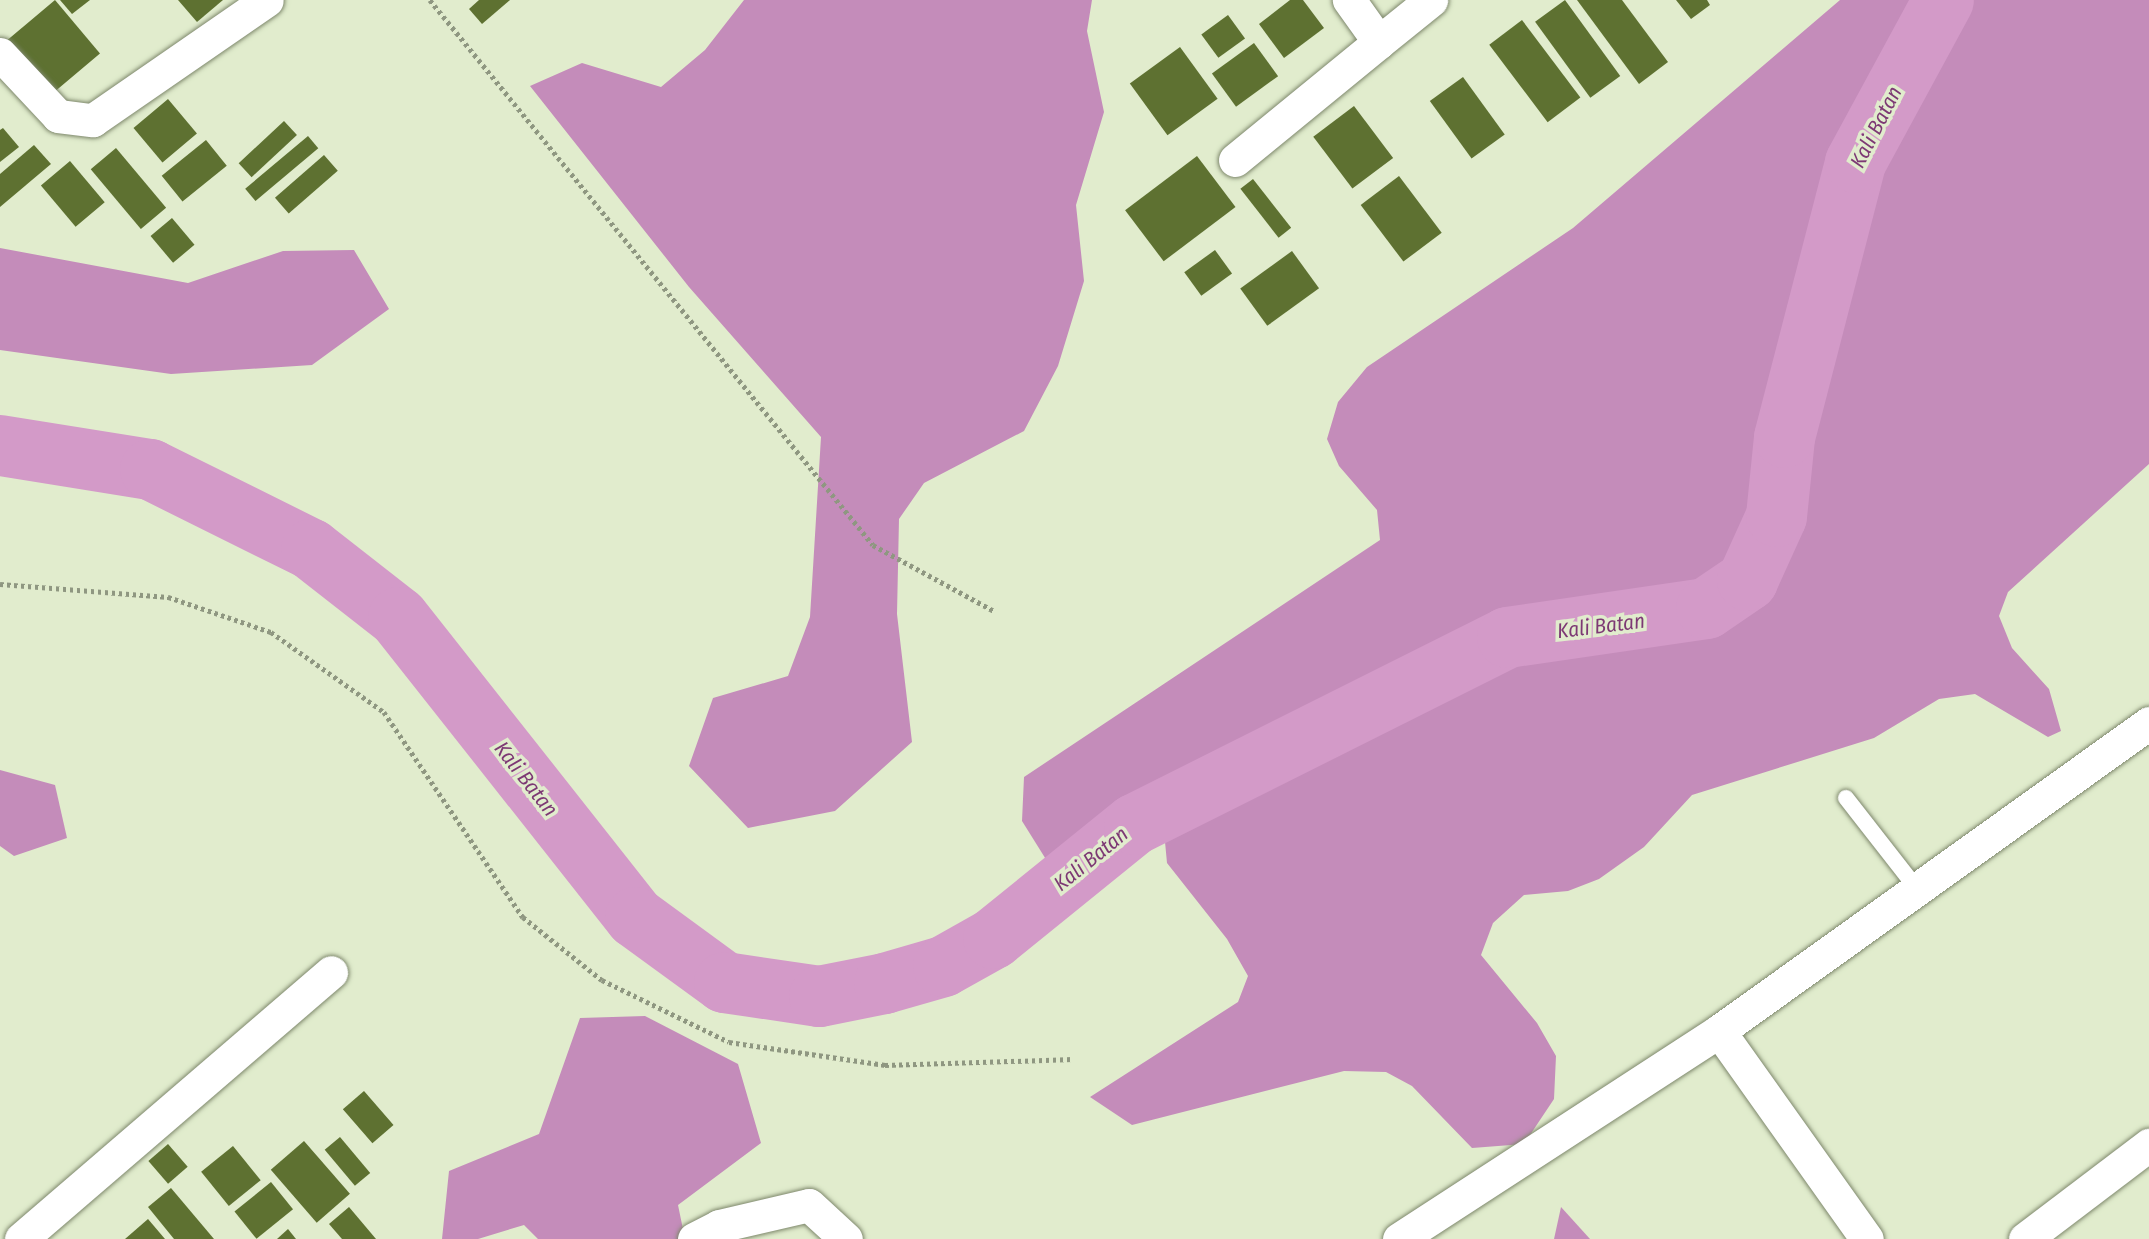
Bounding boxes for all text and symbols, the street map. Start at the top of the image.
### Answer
water label: Kali Batan [1845,82,1907,172]
water label: Kali Batan [1556,608,1646,644]
water label: Kali Batan [489,737,563,821]
water label: Kali Batan [1049,821,1133,897]

